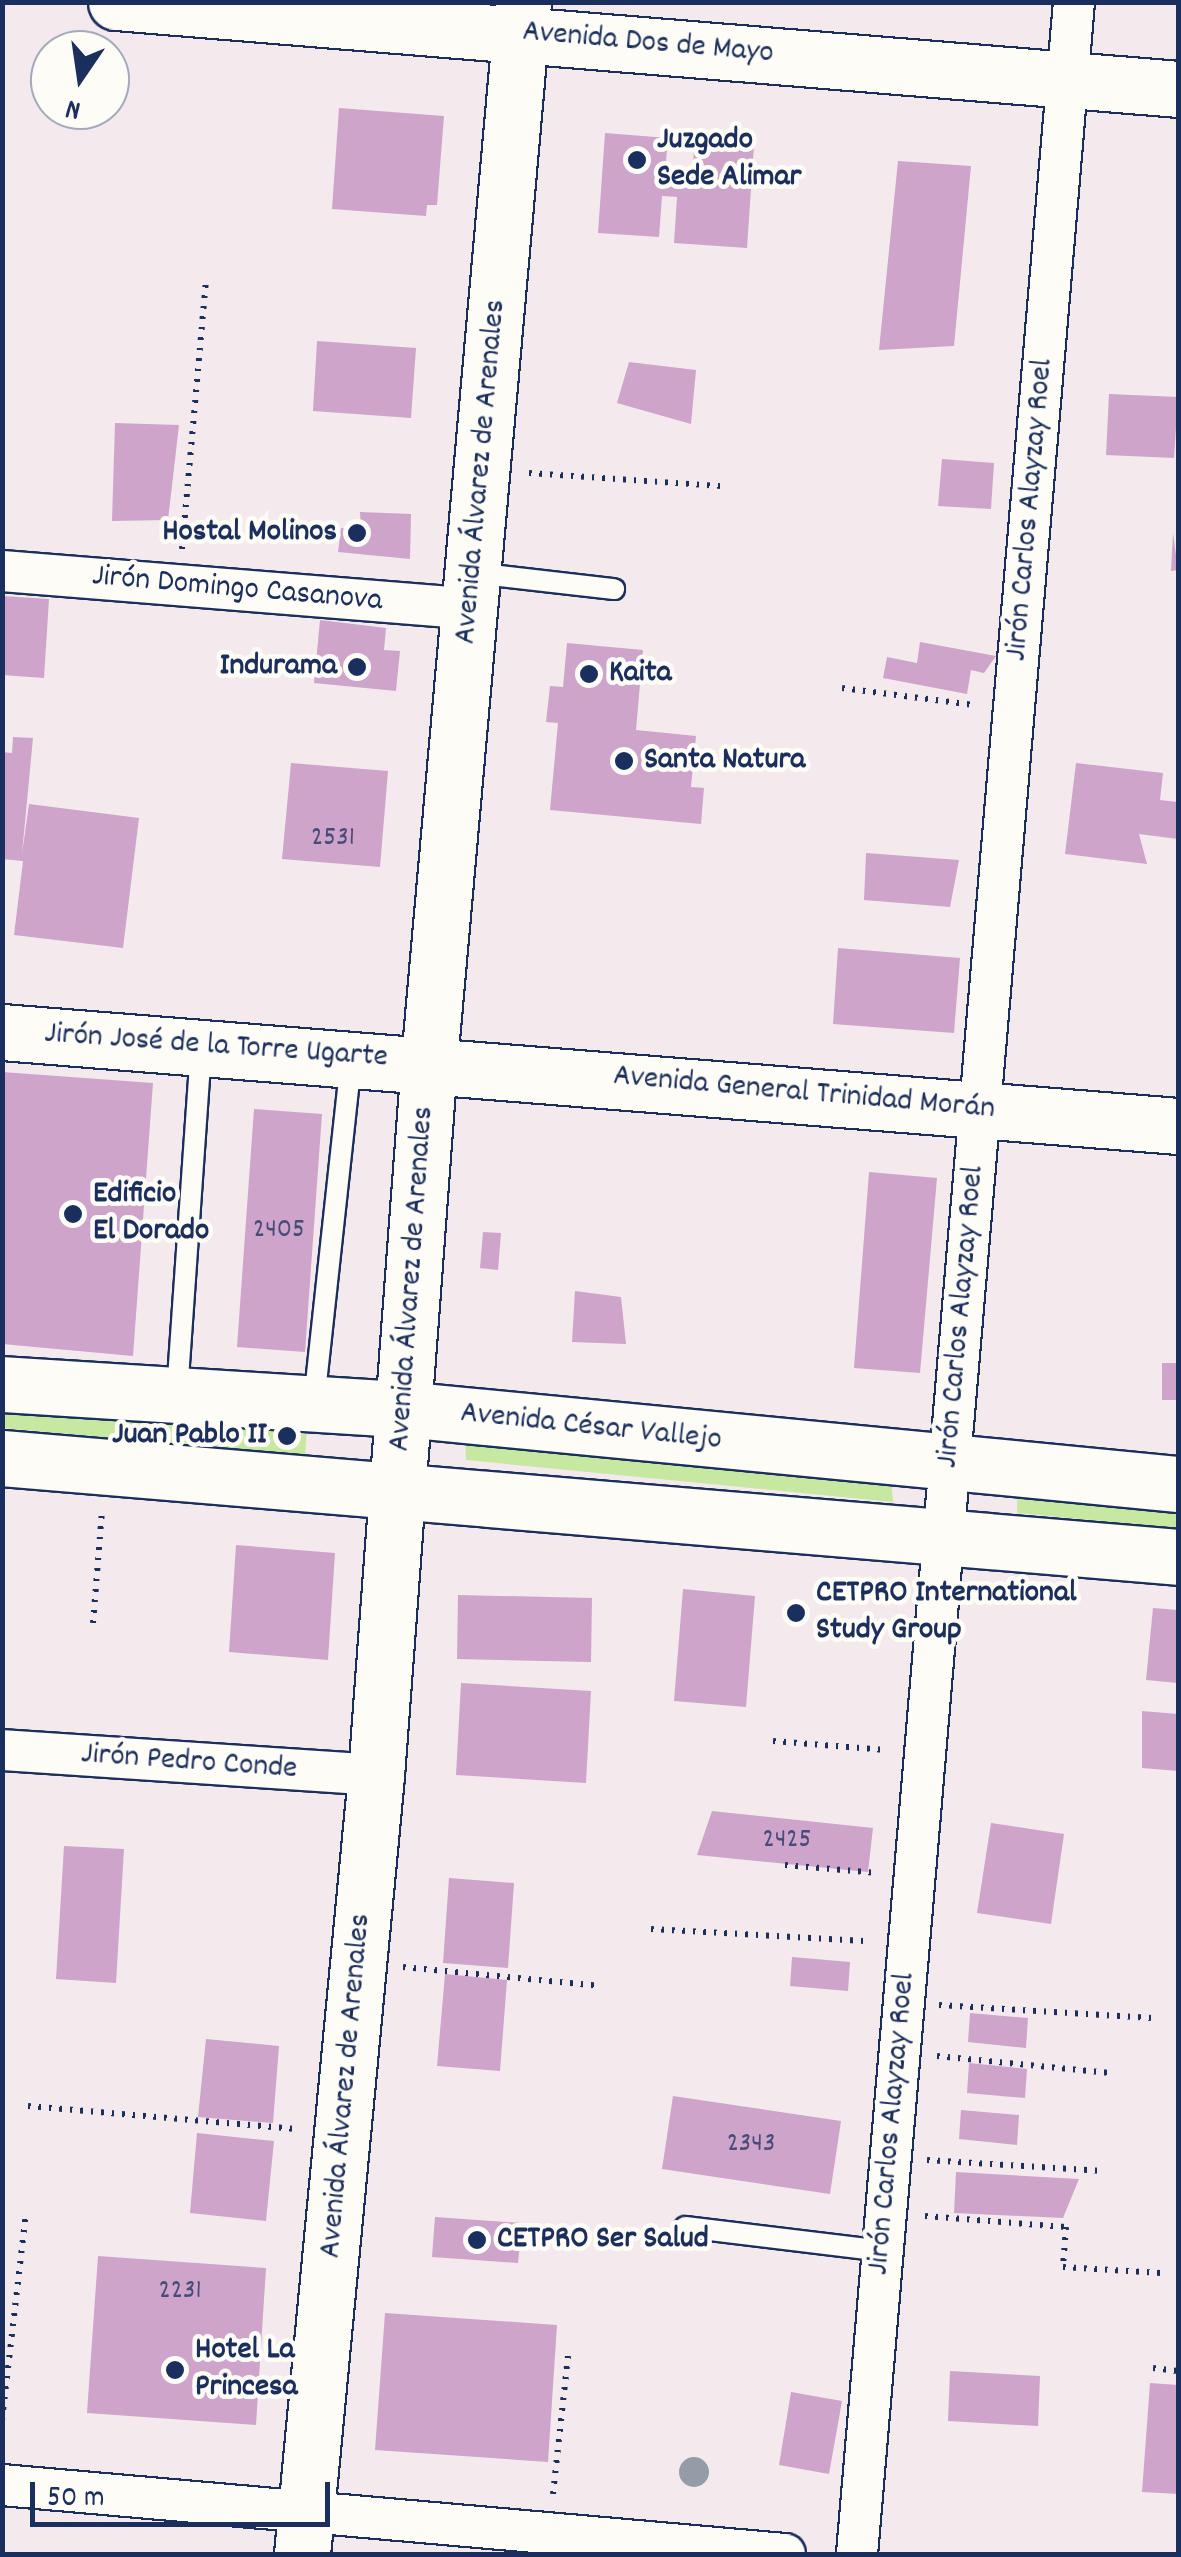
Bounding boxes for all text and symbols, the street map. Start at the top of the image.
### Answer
street label: Avenida Dos de Mayo [521,14,775,74]
north arrow [30,30,130,130]
text: N [62,86,85,128]
place label: Juzgado Sede Alimar [657,123,801,198]
marker: Juzgado Sede Alimar [626,149,648,171]
street label: Avenida Álvarez de Arenales [448,298,516,646]
street label: Jirón Carlos Alayzay Roel [999,357,1063,663]
place label: Hostal Molinos [162,514,337,552]
marker: Hostal Molinos [346,522,368,544]
street label: Jirón Domingo Casanova [90,558,384,622]
place label: Indurama [220,648,337,686]
place label: Kaita [609,655,671,693]
marker: Indurama [346,656,368,678]
marker: Kaita [578,663,600,685]
place label: Santa Natura [644,742,805,780]
marker: Santa Natura [613,750,635,772]
house number: 2531 [311,822,355,856]
street label: Jirón José de la Torre Ugarte [43,1016,389,1078]
street label: Avenida General Trinidad Morán [612,1058,996,1130]
street label: Avenida Álvarez de Arenales [382,1105,444,1453]
street label: Jirón Carlos Alayzay Roel [930,1164,994,1470]
place label: Edificio El Dorado [93,1177,209,1252]
marker: Edificio El Dorado [62,1203,84,1225]
house number: 2405 [253,1214,305,1248]
street label: Avenida César Vallejo [458,1395,724,1461]
place label: Juan Pablo II [112,1417,267,1455]
marker: Juan Pablo II [276,1425,298,1447]
place label: CETPRO International Study Group [816,1576,1077,1651]
marker: CETPRO International Study Group [785,1602,807,1624]
street label: Jirón Pedro Conde [80,1736,298,1790]
house number: 2425 [762,1824,812,1858]
street label: Avenida Álvarez de Arenales [313,1912,381,2260]
street label: Jirón Carlos Alayzay Roel [861,1971,925,2277]
house number: 2343 [727,2128,775,2162]
place label: CETPRO Ser Salud [497,2221,709,2259]
marker: CETPRO Ser Salud [466,2229,488,2251]
house number: 2231 [158,2275,202,2309]
place label: Hotel La Princesa [195,2333,297,2408]
marker: Hotel La Princesa [164,2359,186,2381]
scale bar [35,2462,335,2524]
text: 50 m [47,2478,105,2521]

